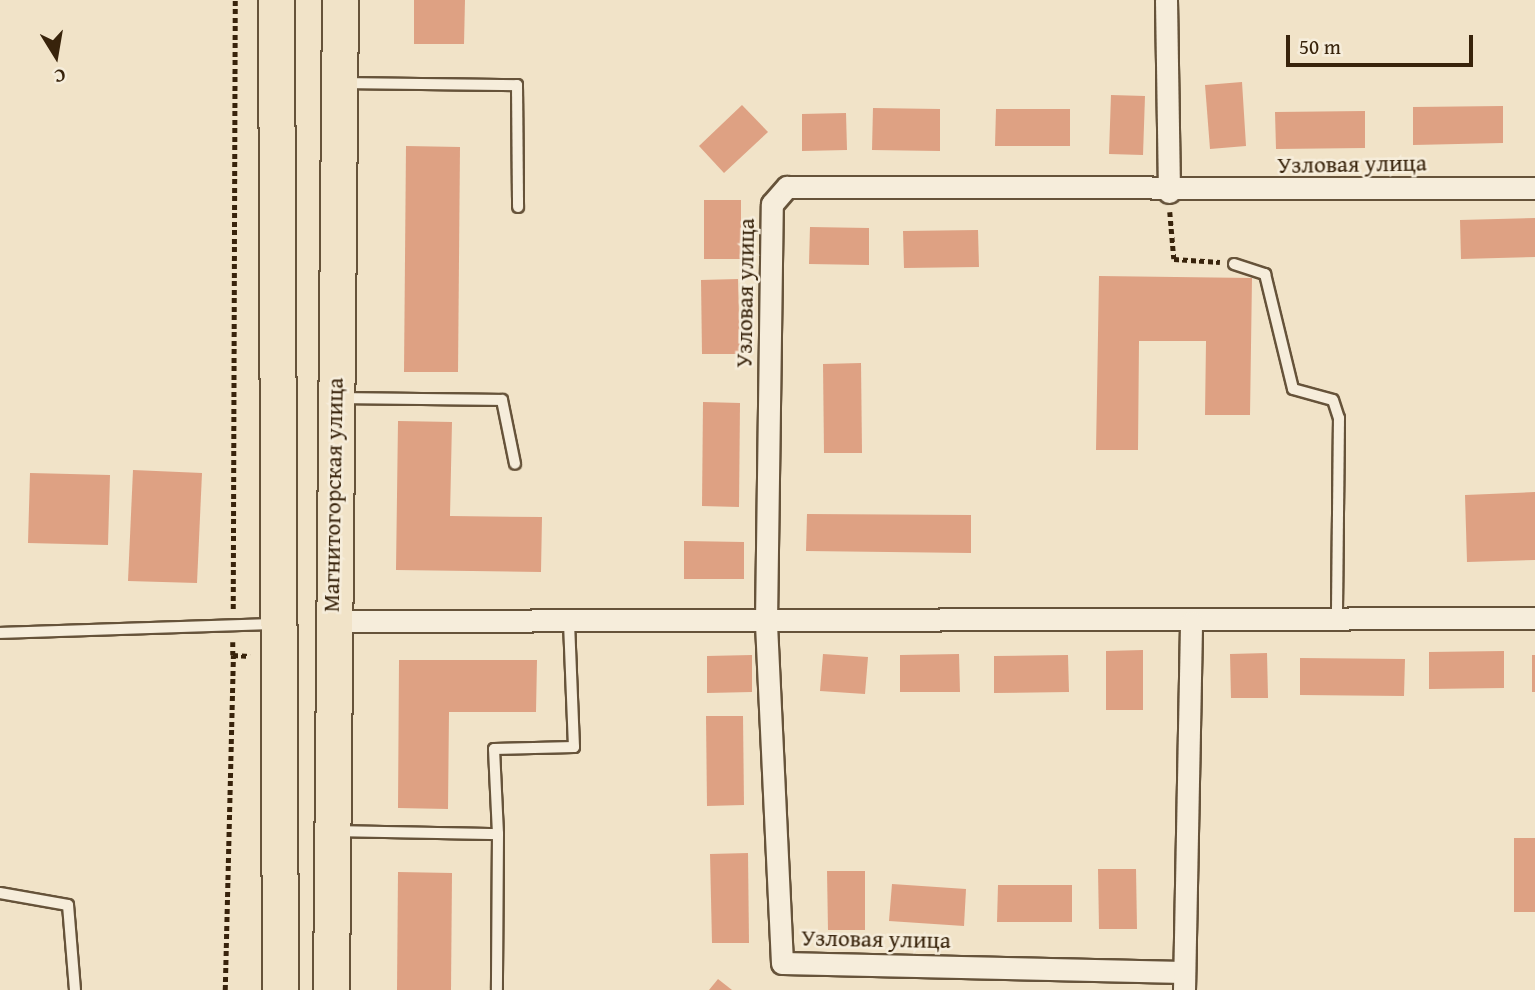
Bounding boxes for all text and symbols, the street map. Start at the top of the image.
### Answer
north arrow [21,21,91,91]
scale bar [1290,21,1477,65]
text: 50 m [1299,31,1341,62]
text: С [52,62,68,91]
street label: Узловая улица [1277,149,1427,179]
street label: Узловая улица [730,218,760,368]
street label: Магнитогорская улица [317,378,349,612]
street label: Узловая улица [801,924,951,954]

